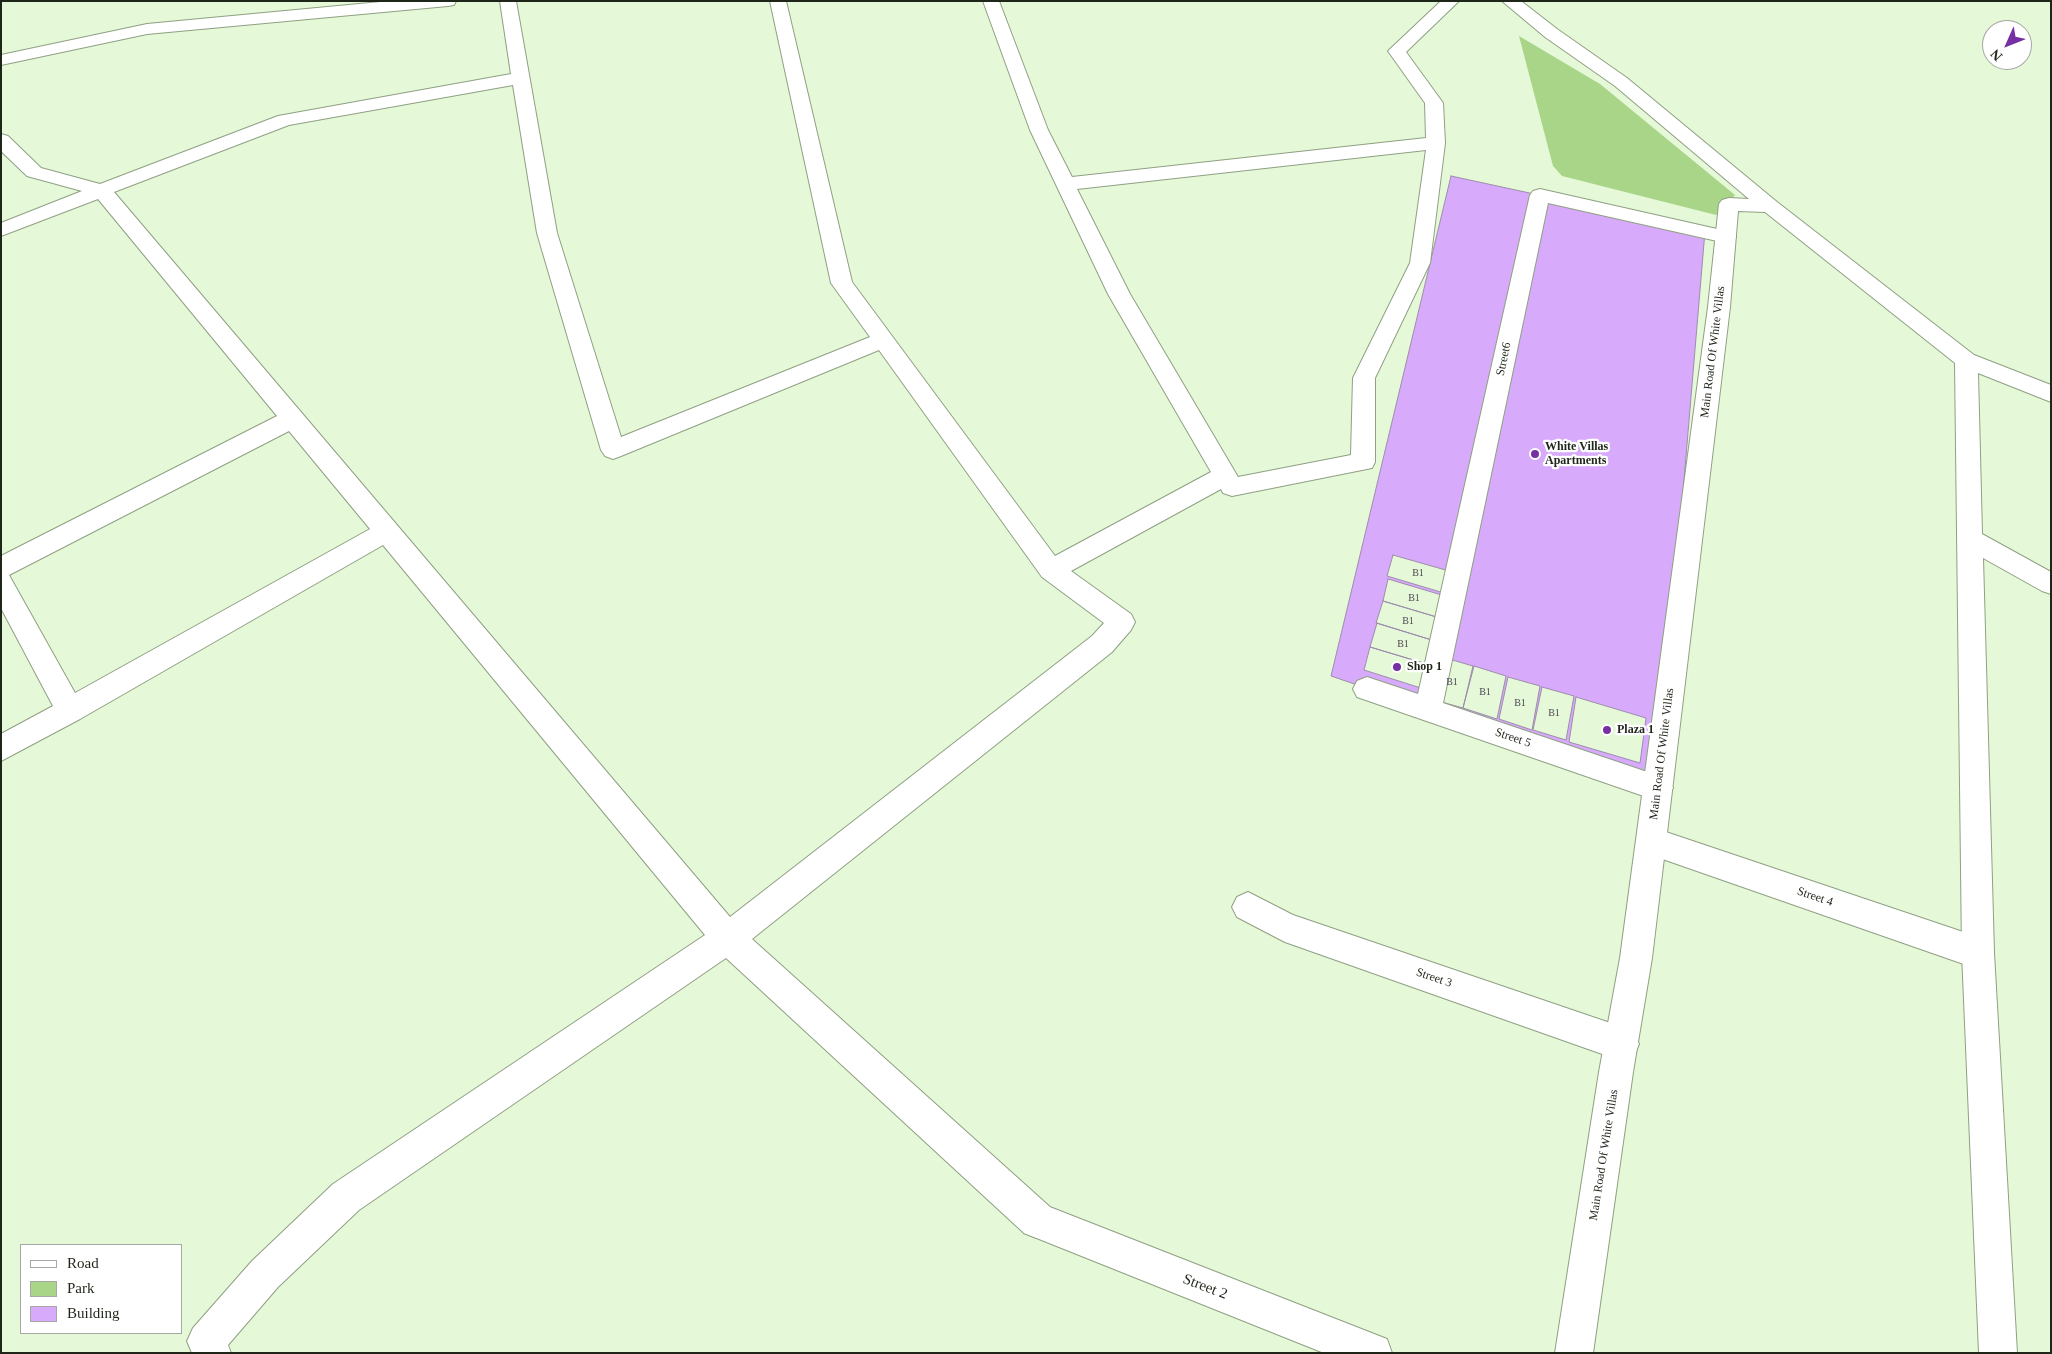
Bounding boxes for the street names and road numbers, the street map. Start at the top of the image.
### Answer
street label: Main Road Of White Villas [1698,285,1728,419]
street label: Street6 [1493,341,1515,377]
street label: Main Road Of White Villas [1647,687,1677,821]
street label: Street 5 [1493,725,1533,751]
street label: Street 4 [1795,884,1835,910]
street label: Street 3 [1414,965,1454,991]
street label: Main Road Of White Villas [1587,1088,1621,1222]
street label: Street 2 [1180,1270,1230,1304]

